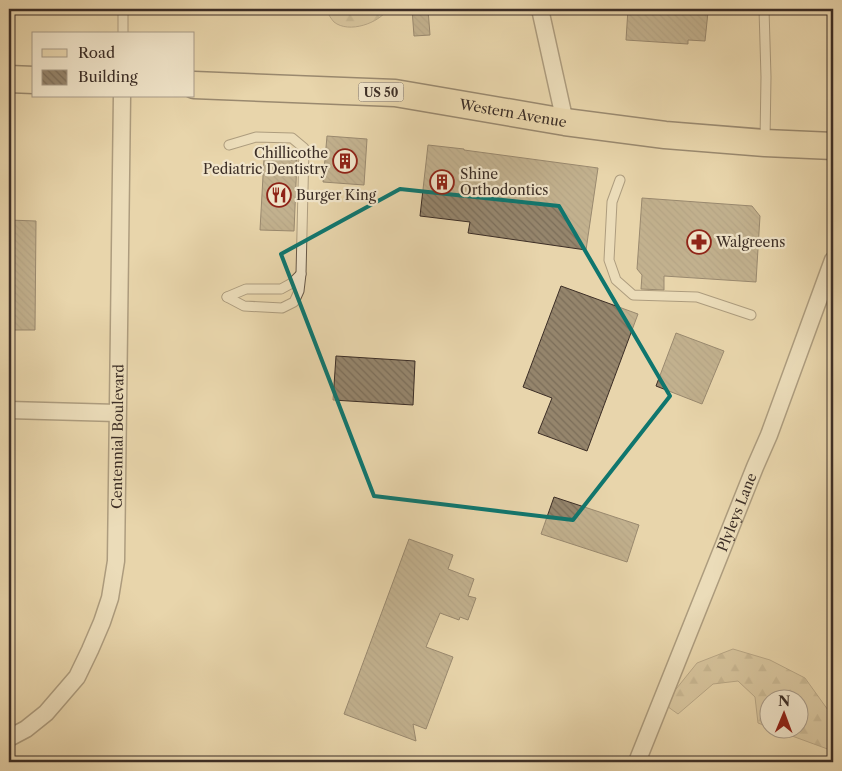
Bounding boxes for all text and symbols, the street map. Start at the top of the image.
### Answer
legend [32,32,195,98]
text: Road [78,43,115,62]
text: Building [78,67,138,86]
road number: US 50 [358,82,404,101]
street label: Western Avenue [457,95,568,131]
place label: Chillicothe Pediatric Dentistry [203,144,328,178]
building icon: Chillicothe Pediatric Dentistry [332,148,358,174]
place label: Shine Orthodontics [460,165,548,199]
building icon: Shine Orthodontics [429,169,455,195]
restaurant icon: Burger King [266,182,292,208]
place label: Burger King [296,186,377,204]
pharmacy icon: Walgreens [686,229,712,255]
place label: Walgreens [715,233,785,251]
street label: Centennial Boulevard [108,364,128,509]
street label: Plyleys Lane [713,470,761,554]
north arrow [760,688,810,738]
text: N [778,692,790,710]

